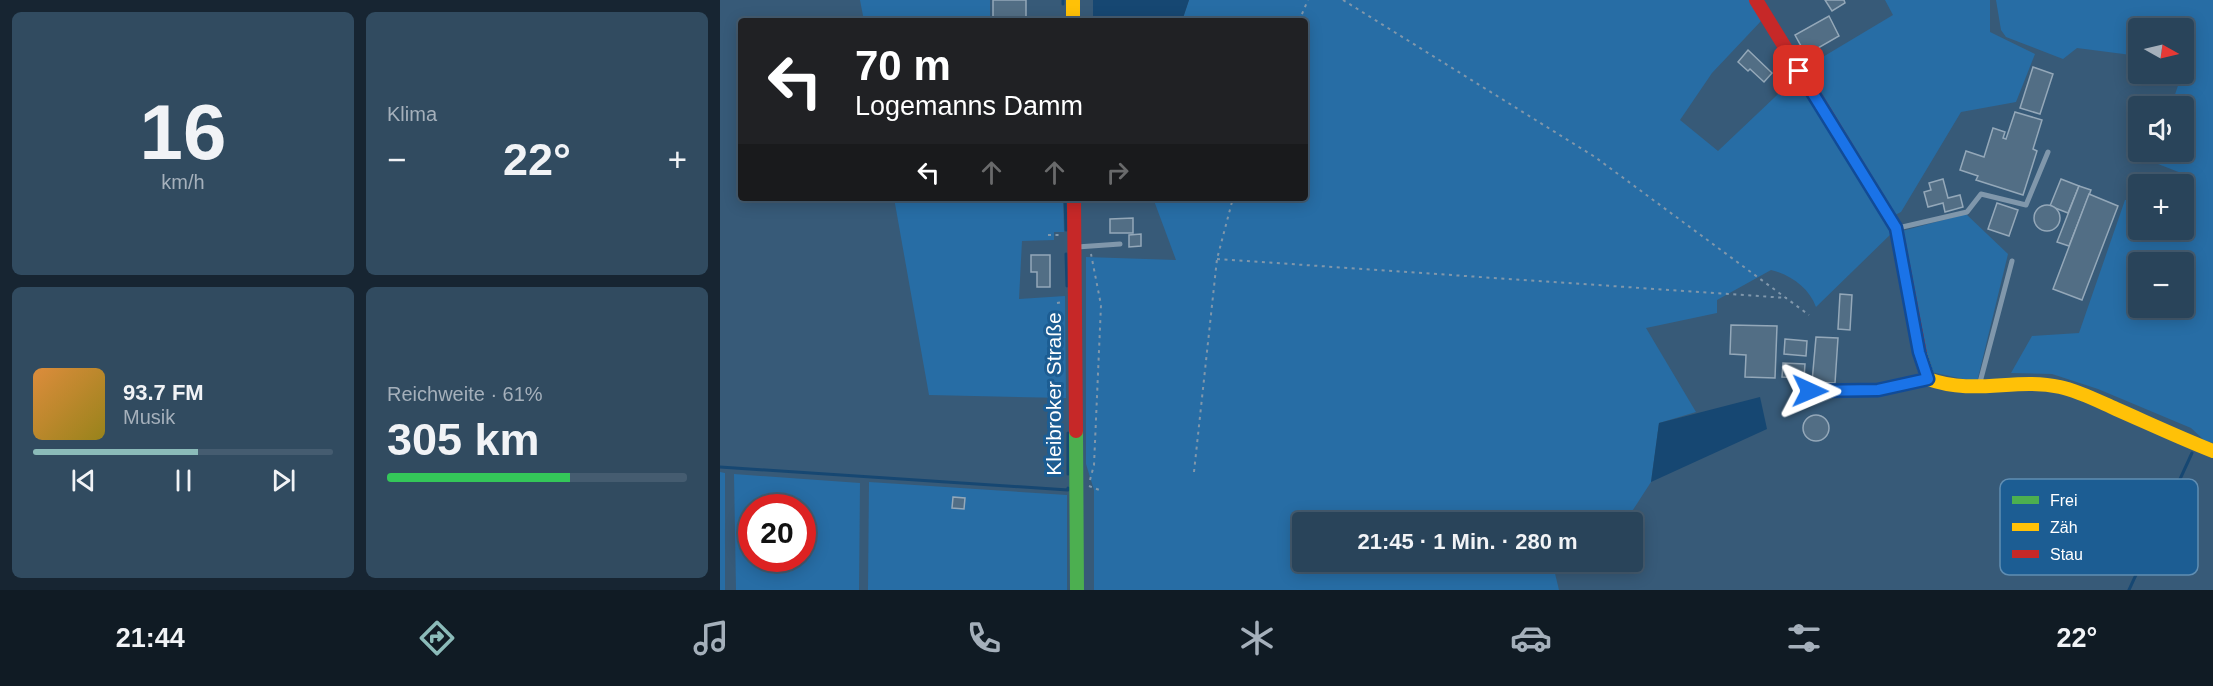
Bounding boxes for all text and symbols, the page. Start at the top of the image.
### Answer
north arrow [2128,18,2194,84]
map controls [2128,18,2194,318]
icon: left [756,42,834,120]
text: 70 m [855,42,951,89]
pin [1773,45,1824,96]
icon: arrive [1782,54,1815,87]
text: 16 [140,88,226,176]
text: Logemanns Damm [855,91,1083,121]
button: sound [2128,96,2194,162]
text: Klima [387,103,437,125]
text: 22° [503,134,571,185]
text: − [387,141,406,178]
text: + [668,141,687,178]
icon: left [912,156,945,189]
icon: ahead [975,156,1008,189]
icon: ahead [1038,156,1071,189]
icon: right [1101,156,1134,189]
text: km/h [161,171,205,193]
button: + [2128,174,2194,240]
button: − [2128,252,2194,318]
street label: Kleibroker Straße [1042,312,1065,476]
position arrow [1778,359,1842,423]
text: 93.7 FM [123,380,204,405]
text: Reichweite · 61% [387,383,543,405]
text: Musik [123,406,175,428]
text: 305 km [387,414,540,465]
icon: previous [67,464,100,497]
icon: pause [167,464,200,497]
icon: next [267,464,300,497]
legend [2000,479,2198,575]
text: Frei [2050,492,2078,509]
speed limit sign: 20 [738,494,816,572]
text: Zäh [2050,519,2078,536]
text: 21:45 · 1 Min. · 280 m [1357,529,1578,554]
text: Stau [2050,546,2083,563]
icon: directions [416,617,458,659]
icon: music [690,617,732,659]
icon: phone [963,617,1005,659]
icon: climate [1236,617,1278,659]
icon: car [1510,617,1552,659]
icon: filters [1783,617,1825,659]
text: 21:44 [116,623,185,653]
text: 22° [2056,623,2097,653]

